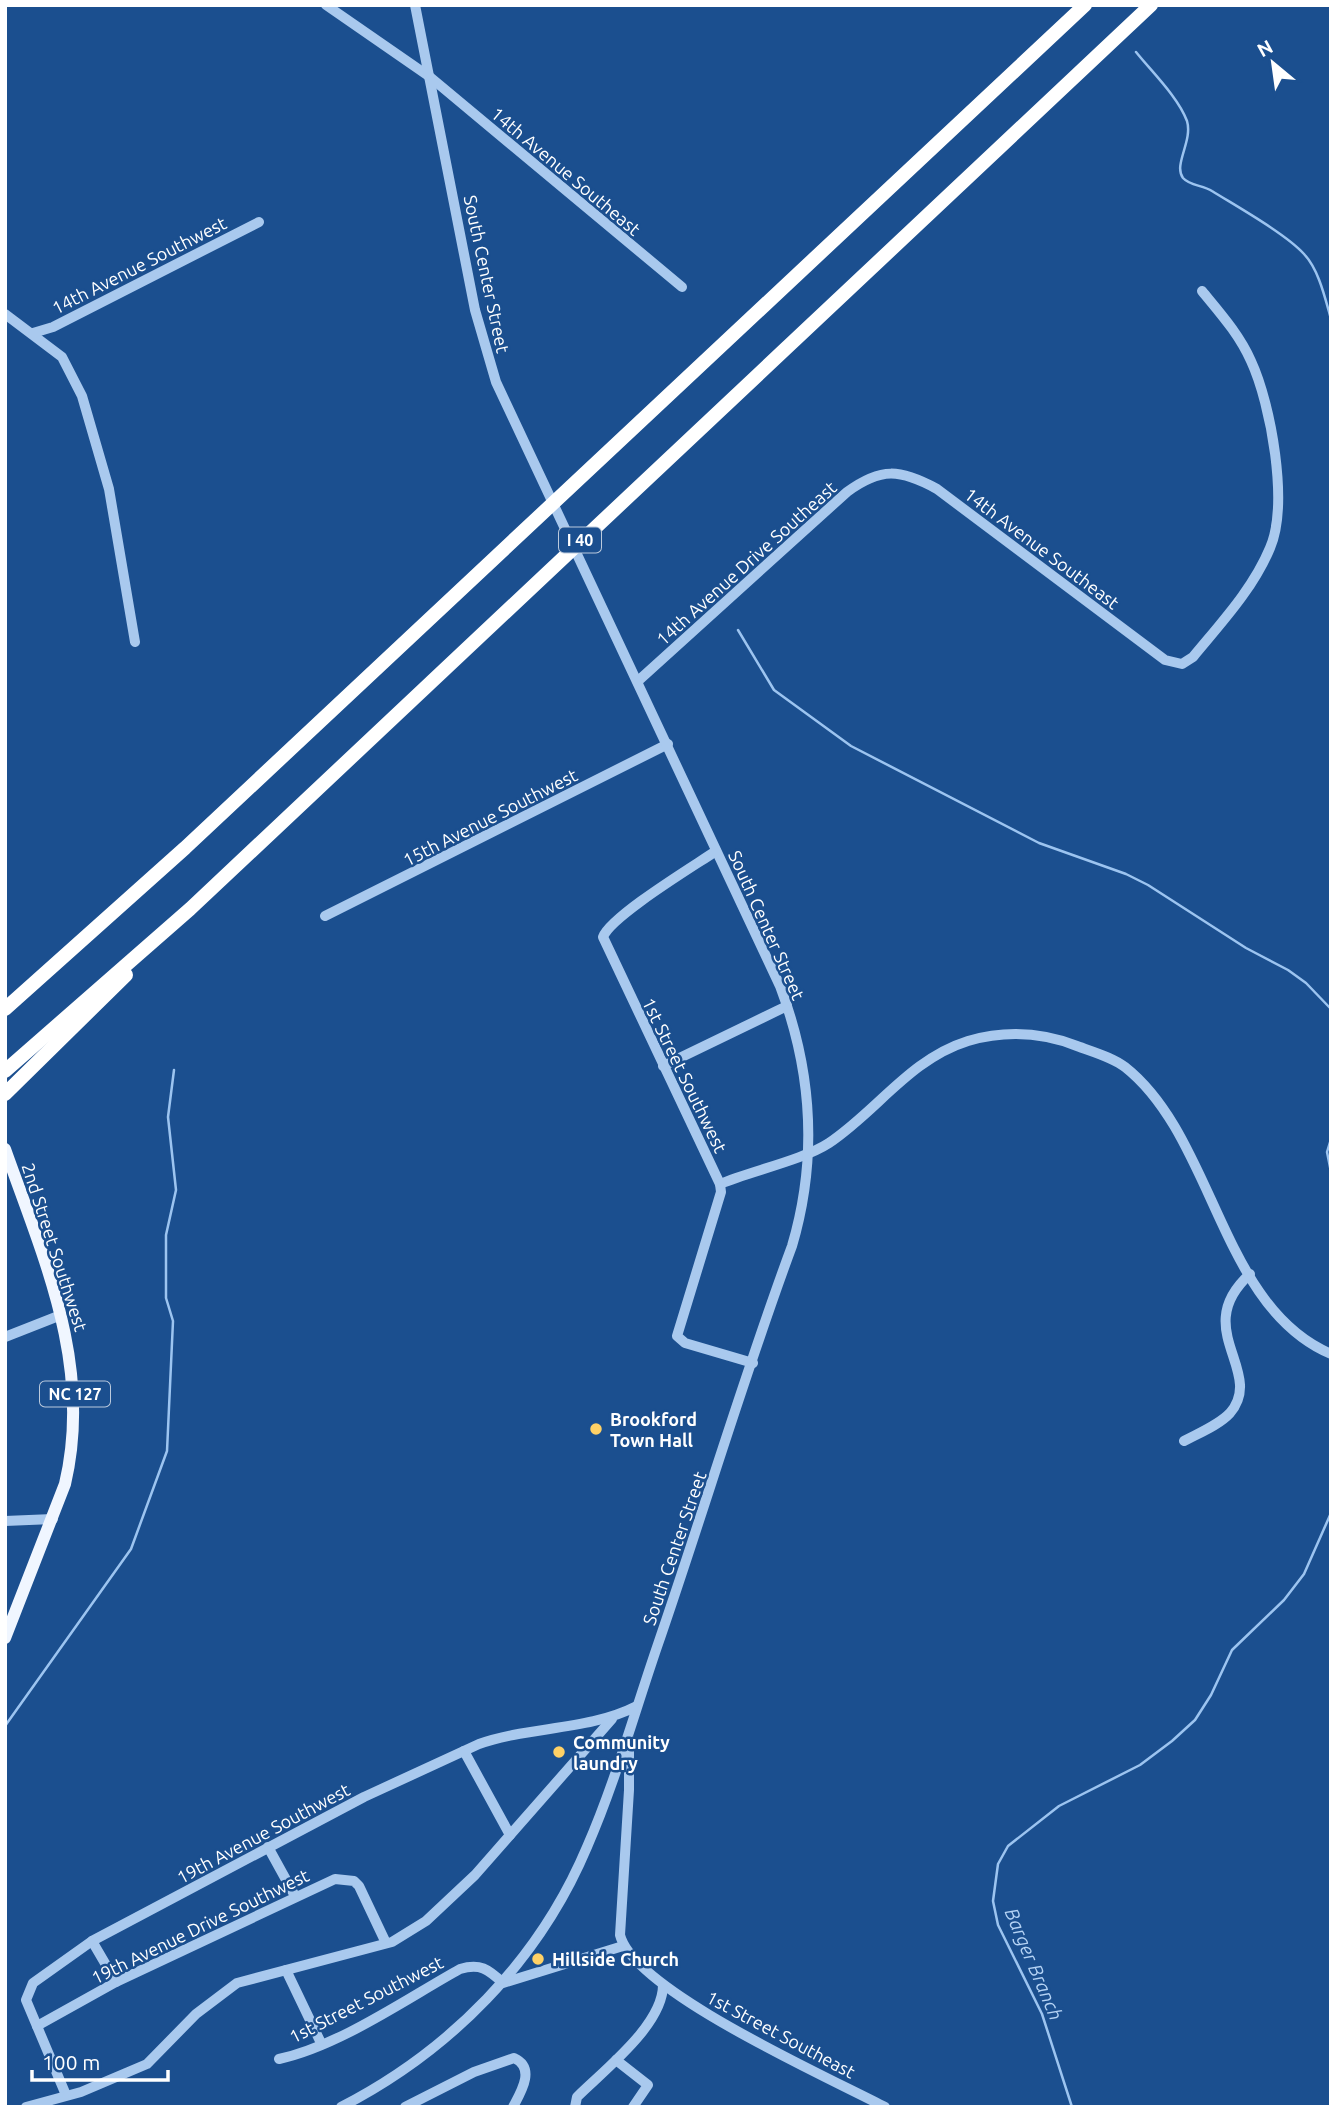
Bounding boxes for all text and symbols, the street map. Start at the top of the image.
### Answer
north arrow [1238,28,1308,98]
text: N [1253,35,1276,61]
street label: 14th Avenue Southeast [487,103,645,239]
street label: South Center Street [460,193,514,355]
street label: 14th Avenue Southwest [49,212,229,318]
street label: 14th Avenue Drive Southeast [652,477,840,649]
street label: 14th Avenue Southeast [961,483,1123,613]
road number: I 40 [559,527,601,552]
street label: 15th Avenue Southwest [400,764,580,870]
street label: South Center Street [725,847,809,1003]
street label: 1st Street Southwest [639,994,731,1156]
street label: 2nd Street Southwest [18,1160,92,1334]
road number: NC 127 [40,1382,110,1406]
place label: Brookford Town Hall [610,1409,697,1450]
marker: Brookford Town Hall [588,1421,604,1437]
street label: South Center Street [638,1469,710,1627]
place label: Community laundry [573,1732,670,1773]
marker: Community laundry [551,1744,567,1760]
street label: 19th Avenue Southwest [173,1779,353,1887]
street label: 19th Avenue Drive Southwest [88,1865,312,1987]
water label: Barger Branch [1000,1905,1068,2023]
place label: Hillside Church [552,1949,679,1969]
marker: Hillside Church [530,1951,546,1967]
street label: 1st Street Southwest [286,1952,446,2046]
street label: 1st Street Southeast [703,1986,859,2082]
scale bar [32,2038,168,2082]
text: 100 m [42,2050,100,2074]

